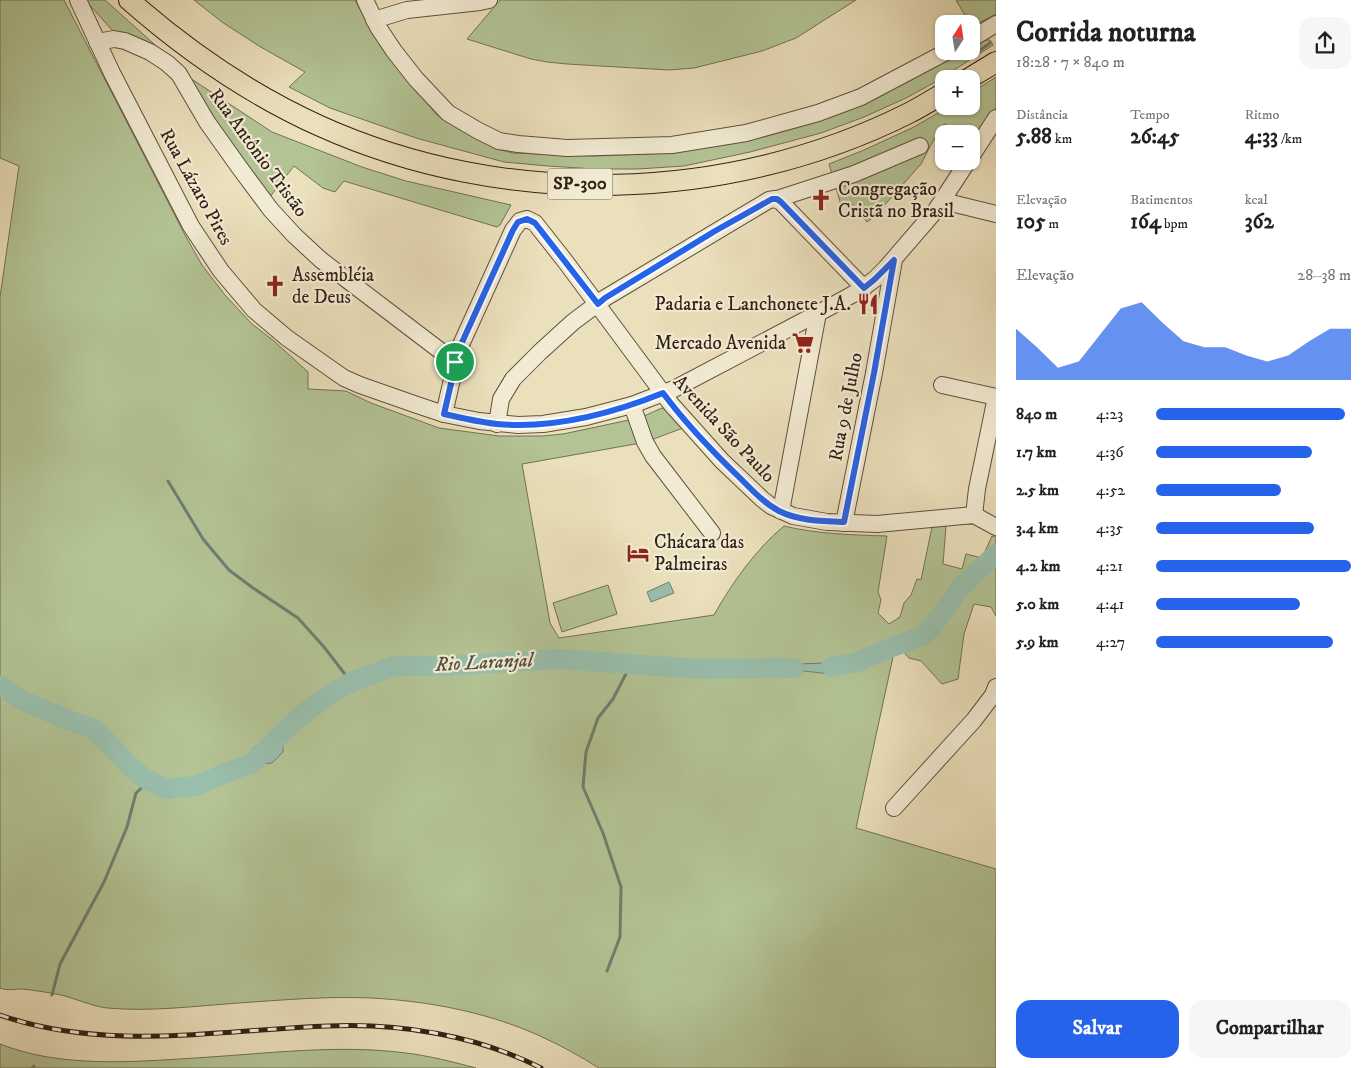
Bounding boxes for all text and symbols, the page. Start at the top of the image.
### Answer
north arrow [935,15,980,60]
map controls [935,15,980,170]
text: Corrida noturna [1016,15,1196,50]
button: share [1299,17,1351,69]
text: 18:28 · 7 × 840 m [1016,52,1125,72]
button: + [935,70,980,115]
street label: Rua Antônio Tristão [204,84,312,222]
text: Distância [1016,106,1068,124]
text: Tempo [1130,106,1170,124]
text: Ritmo [1245,106,1279,124]
text: 5.88 [1016,124,1052,150]
text: 26:45 [1130,124,1179,150]
text: 4:33 [1245,124,1278,150]
street label: Rua Lázaro Pires [155,125,237,249]
button: − [935,125,980,170]
text: km [1052,130,1072,148]
text: /km [1278,130,1302,148]
road number: SP-300 [548,168,612,200]
place label: Congregação Cristã no Brasil [838,178,955,223]
church icon: Congregação Cristã no Brasil [808,187,834,213]
text: Elevação [1016,191,1067,209]
text: Batimentos [1130,191,1193,209]
text: kcal [1245,191,1268,209]
text: 105 [1016,209,1045,235]
text: 164 [1130,209,1161,235]
text: 362 [1245,209,1274,235]
text: m [1045,215,1059,233]
text: bpm [1161,215,1188,233]
place label: Assembléia de Deus [292,264,374,309]
text: Elevação [1016,265,1074,285]
text: 28–38 m [1297,265,1351,285]
church icon: Assembléia de Deus [262,273,288,299]
restaurant icon: Padaria e Lanchonete J.A. [855,291,881,317]
place label: Padaria e Lanchonete J.A. [655,293,851,316]
supermarket icon: Mercado Avenida [790,330,816,356]
place label: Mercado Avenida [655,332,786,355]
pin [434,341,476,383]
icon: arrive [441,348,469,376]
street label: Rua 9 de Julho [824,351,868,463]
street label: Avenida São Paulo [668,370,780,488]
text: 840 m [1016,404,1057,424]
text: 4:23 [1096,404,1123,424]
text: 1.7 km [1016,442,1057,462]
text: 4:36 [1096,442,1124,462]
text: 2.5 km [1016,480,1059,500]
text: 4:52 [1096,480,1125,500]
text: 3.4 km [1016,518,1059,538]
text: 4:35 [1096,518,1123,538]
place label: Chácara das Palmeiras [654,531,744,576]
hotel icon: Chácara das Palmeiras [625,540,651,566]
text: 4.2 km [1016,556,1061,576]
text: 4:21 [1096,556,1123,576]
text: 5.0 km [1016,594,1059,614]
text: 4:41 [1096,594,1124,614]
text: 5.9 km [1016,632,1059,652]
text: 4:27 [1096,632,1125,652]
water label: Rio Laranjal [434,648,535,678]
button: Salvar [1016,1000,1179,1058]
button: Compartilhar [1189,1000,1351,1058]

